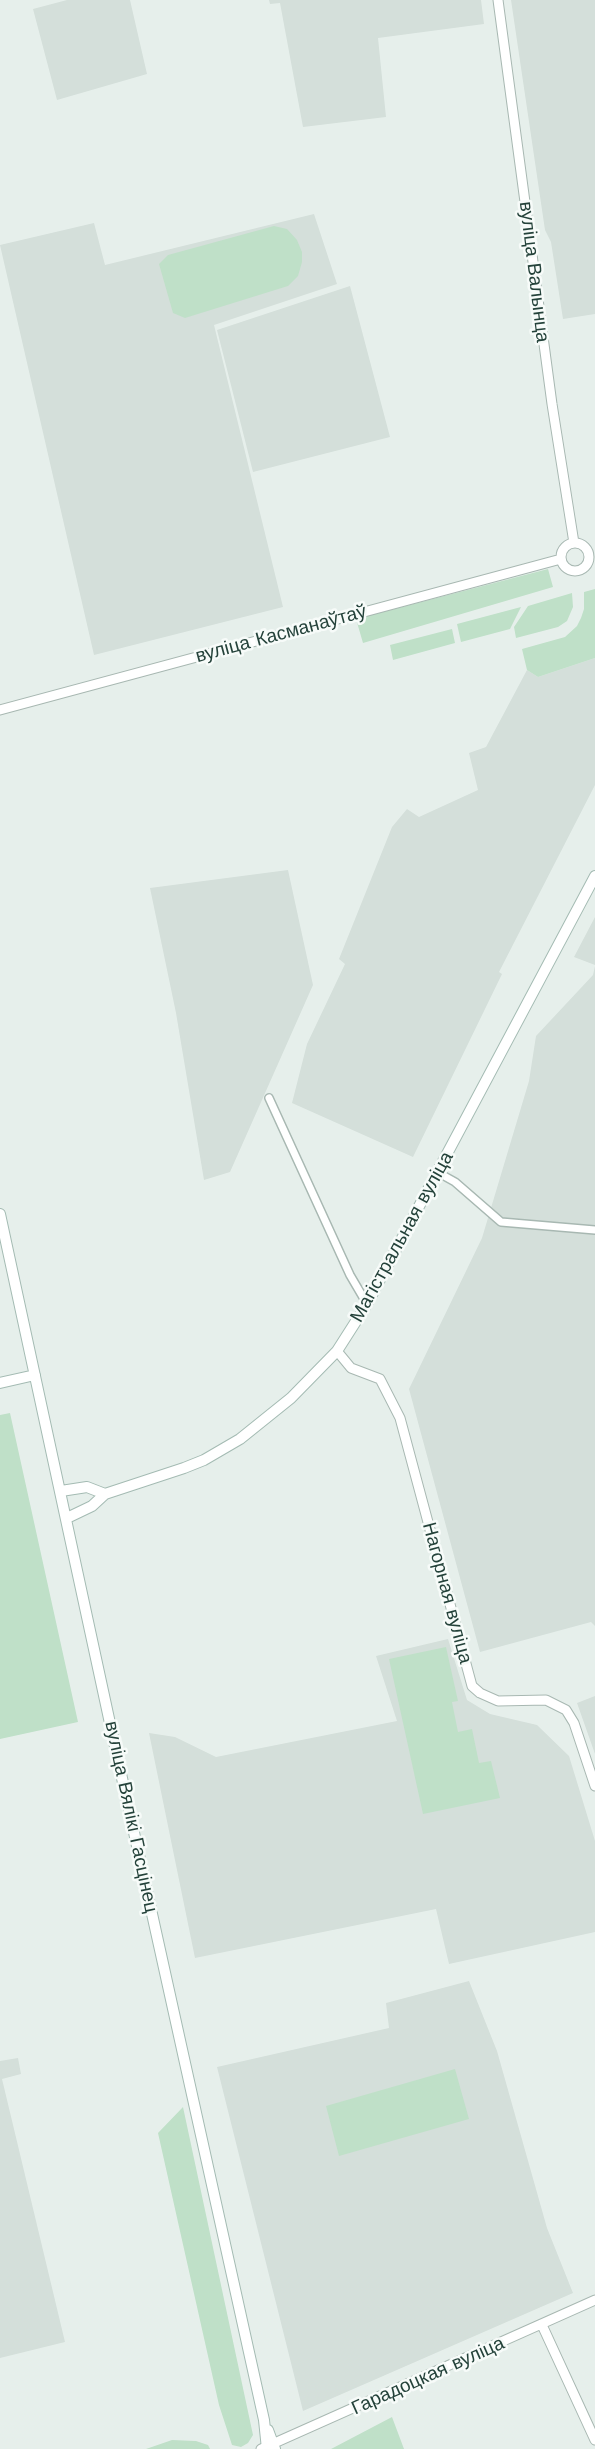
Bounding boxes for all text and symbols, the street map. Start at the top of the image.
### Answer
street label: вуліца Валынца [514,200,554,344]
street label: вуліца Касманаўтаў [193,600,369,668]
street label: Магістральная вуліца [346,1148,458,1326]
street label: Нагорная вуліца [417,1520,477,1666]
street label: вуліца Вялікі Гасцінец [100,1719,162,1915]
street label: Гарадоцкая вуліца [348,2332,508,2420]

